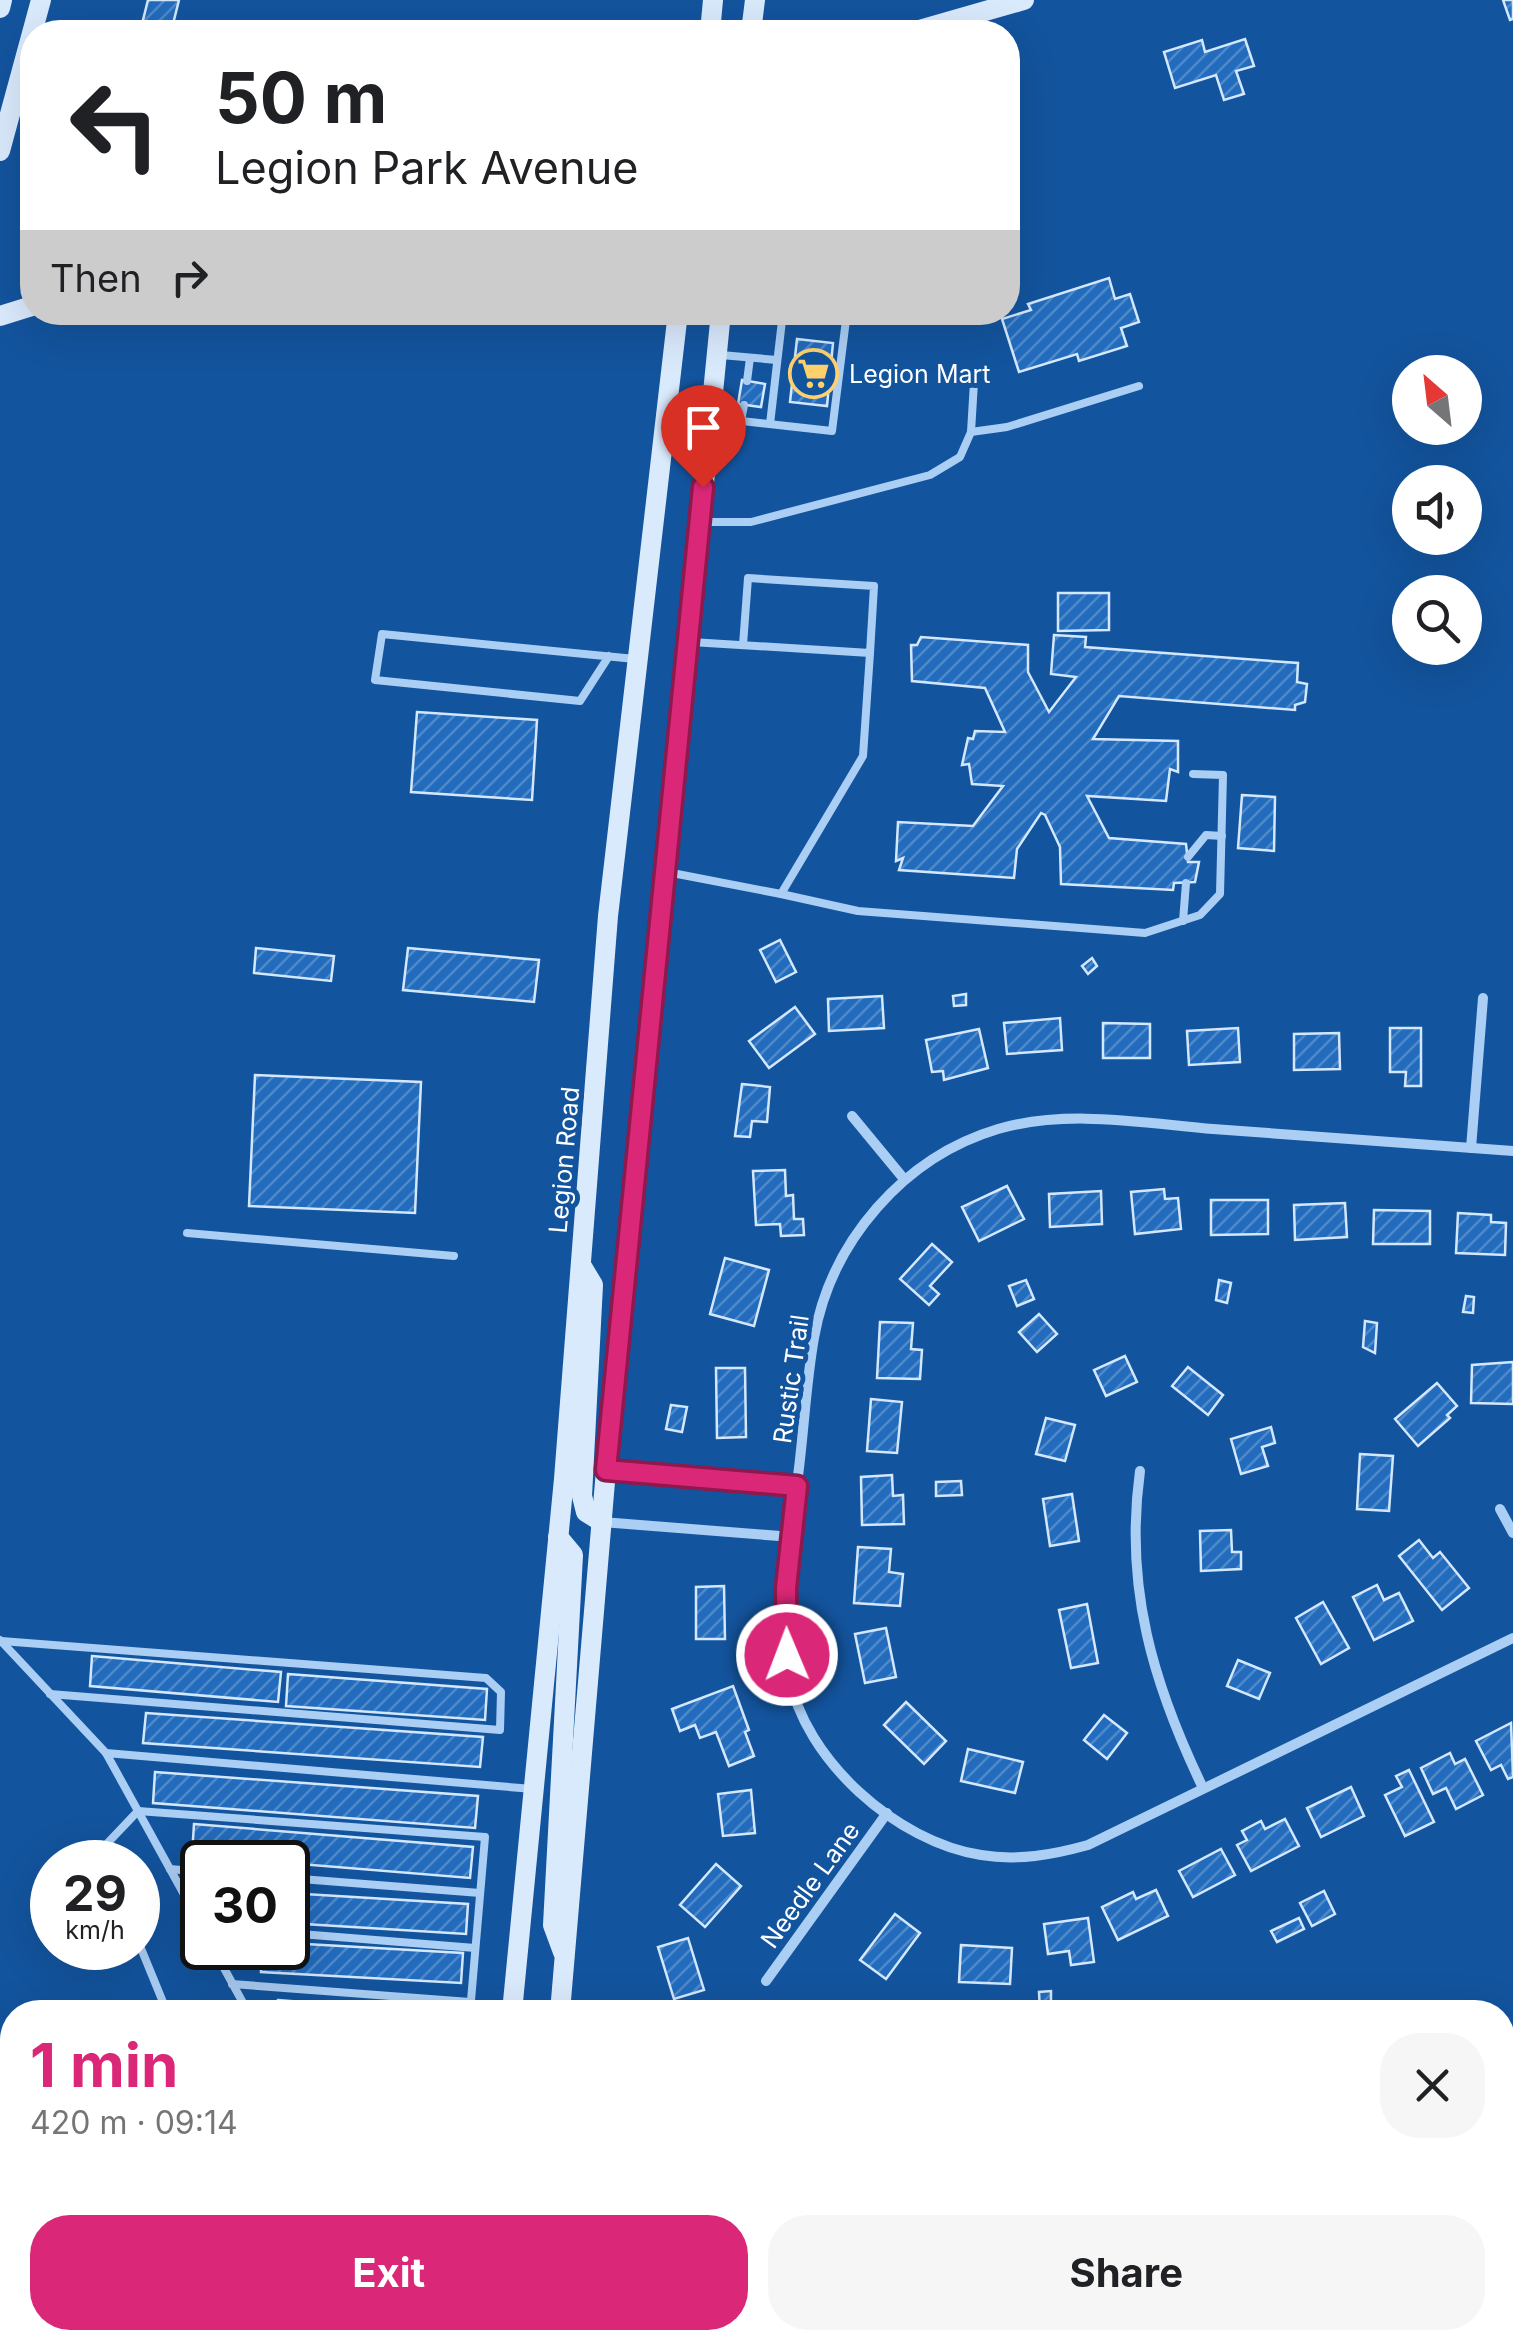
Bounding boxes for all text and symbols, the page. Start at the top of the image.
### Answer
text: 50 m [215,55,387,140]
icon: left [50,60,180,190]
text: Legion Park Avenue [215,140,638,195]
icon: right [162,250,217,305]
text: Then [50,255,142,301]
supermarket icon: Legion Mart [788,348,840,400]
north arrow [1392,355,1482,445]
map controls [1392,355,1482,665]
place label: Legion Mart [849,359,991,389]
pin [661,385,746,488]
icon: arrive [676,400,731,455]
button: sound [1392,465,1482,555]
button: search [1392,575,1482,665]
street label: Legion Road [543,1085,585,1235]
street label: Rustic Trail [767,1313,815,1445]
position arrow [735,1603,839,1707]
street label: Needle Lane [754,1816,866,1954]
speed limit sign: 30 [180,1840,310,1970]
text: 29 [63,1863,127,1923]
text: km/h [65,1915,125,1945]
text: 1 min [30,2029,178,2101]
button: close [1380,2033,1485,2138]
text: 420 m · 09:14 [30,2103,238,2142]
button: Exit [30,2215,748,2330]
button: Share [768,2215,1485,2330]

